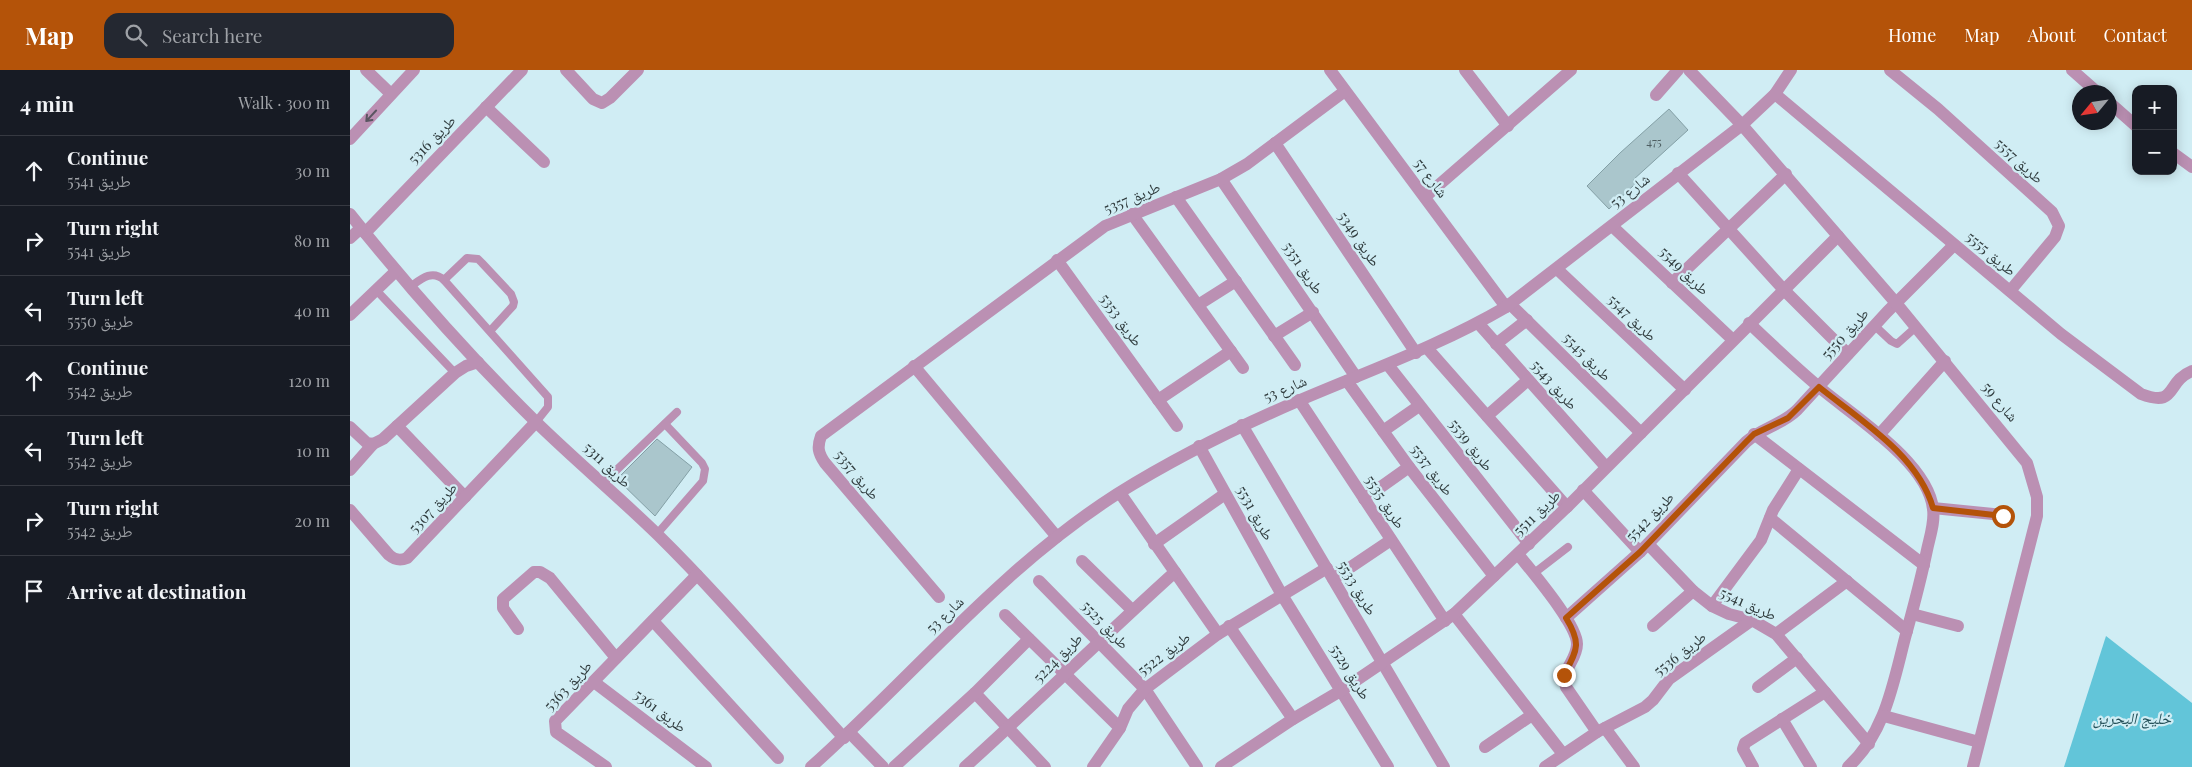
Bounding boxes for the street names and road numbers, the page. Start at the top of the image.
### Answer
street label: طريق 5316 [403,110,460,169]
street label: طريق 5557 [1990,133,2048,188]
street label: شارع 57 [1410,154,1453,202]
street label: شارع 53 [1605,168,1654,213]
street label: طريق 5357 [1100,176,1164,219]
street label: طريق 5349 [1333,207,1386,271]
street label: طريق 5555 [1962,226,2021,281]
street label: طريق 5351 [1278,237,1329,298]
street label: طريق 5549 [1655,242,1714,300]
street label: طريق 5353 [1095,289,1148,350]
street label: طريق 5547 [1603,289,1662,346]
street label: طريق 5550 [1816,303,1873,364]
street label: طريق 5545 [1559,328,1616,386]
street label: طريق 5543 [1526,355,1583,414]
street label: شارع 53 [1260,370,1310,407]
street label: شارع 59 [1978,377,2023,426]
street label: طريق 5539 [1444,414,1499,475]
street label: طريق 5311 [579,437,636,492]
street label: طريق 5537 [1406,440,1459,500]
street label: طريق 5357 [830,445,885,504]
street label: طريق 5535 [1360,471,1411,533]
street label: طريق 5307 [404,478,462,538]
street label: طريق 5531 [1232,482,1279,544]
street label: طريق 5511 [1508,485,1565,540]
street label: طريق 5542 [1621,487,1679,546]
street label: طريق 5533 [1333,556,1382,619]
street label: طريق 5541 [1717,582,1780,625]
street label: شارع 53 [921,591,968,638]
street label: طريق 5525 [1077,596,1134,654]
street label: طريق 5536 [1649,626,1710,681]
street label: طريق 5522 [1133,627,1195,680]
street label: طريق 5224 [1028,628,1087,687]
street label: طريق 5529 [1325,640,1376,704]
street label: طريق 5363 [539,656,597,715]
street label: طريق 5361 [630,684,691,737]

